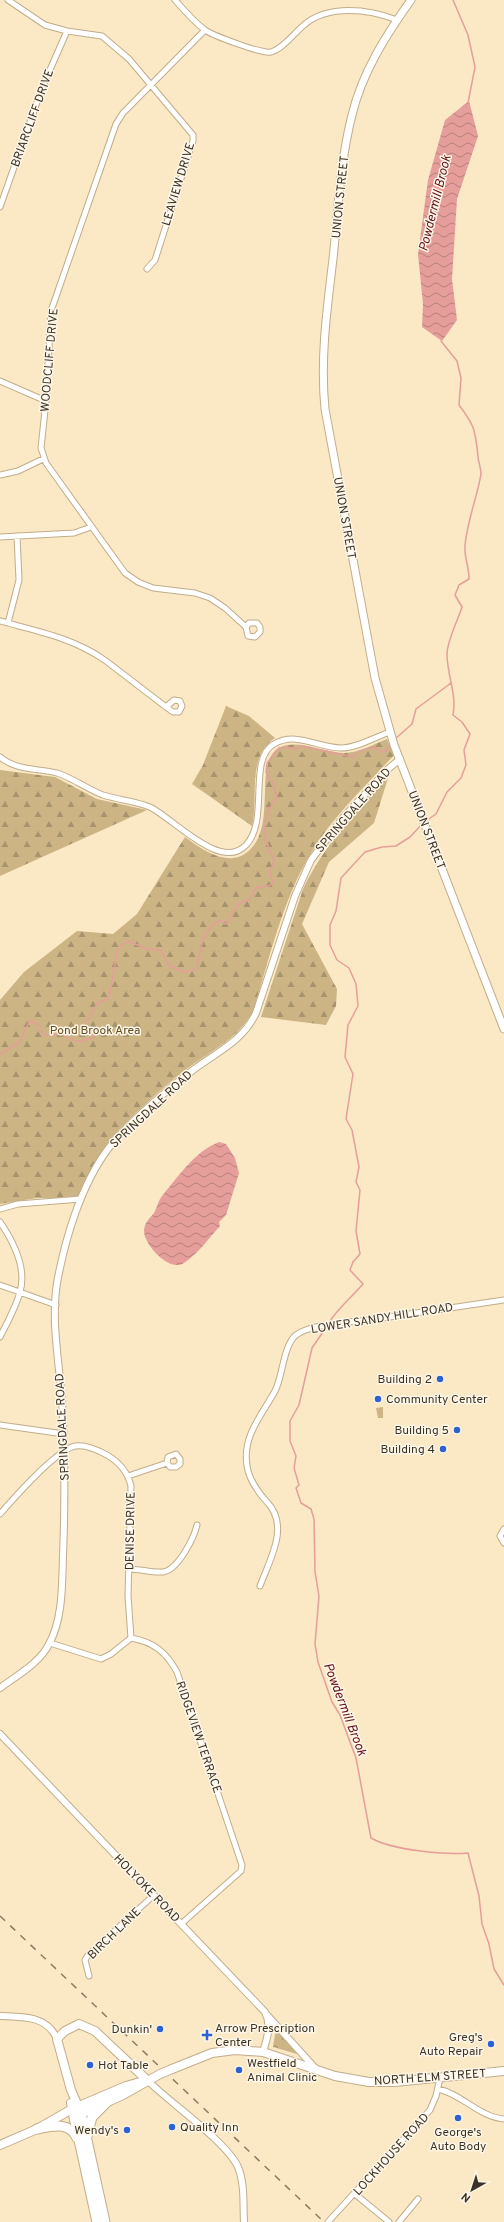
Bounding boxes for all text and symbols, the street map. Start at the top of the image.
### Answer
street label: BRIARCLIFF DRIVE [8,67,58,169]
street label: LEAVIEW DRIVE [159,141,199,228]
water label: Powdermill Brook [416,153,456,253]
street label: UNION STREET [329,155,353,239]
street label: WOODCLIFF DRIVE [37,308,62,413]
street label: UNION STREET [329,476,359,561]
street label: SPRINGDALE ROAD [312,765,395,856]
street label: UNION STREET [404,789,448,872]
park label: Pond Brook Area [50,1023,140,1039]
street label: SPRINGDALE ROAD [107,1067,196,1152]
street label: LOWER SANDY HILL ROAD [310,1300,454,1338]
place label: Building 2 [378,1372,432,1388]
street label: SPRINGDALE ROAD [52,1373,74,1481]
marker: Building 2 [435,1374,445,1384]
place label: Community Center [386,1392,488,1408]
marker: Community Center [373,1394,383,1404]
place label: Building 5 [394,1423,449,1439]
marker: Building 5 [452,1425,462,1435]
place label: Building 4 [380,1442,435,1458]
marker: Building 4 [438,1444,448,1454]
street label: DENISE DRIVE [122,1492,140,1570]
water label: Powdermill Brook [319,1661,369,1759]
street label: RIDGEVIEW TERRACE [171,1679,225,1795]
street label: HOLYOKE ROAD [110,1851,183,1926]
street label: BIRCH LANE [85,1904,145,1963]
place label: Arrow Prescription Center [215,2021,315,2051]
place label: Dunkin' [111,2022,152,2038]
marker: Dunkin' [155,2024,165,2034]
marker: Arrow Prescription Center [202,2030,212,2040]
place label: Greg's Auto Repair [419,2030,483,2060]
marker: Greg's Auto Repair [486,2039,496,2049]
place label: Westfield Animal Clinic [247,2056,317,2086]
place label: Hot Table [98,2058,149,2074]
marker: Hot Table [85,2060,95,2070]
marker: Westfield Animal Clinic [234,2065,244,2075]
street label: NORTH ELM STREET [373,2066,487,2090]
street label: LOCKHOUSE ROAD [350,2110,433,2199]
marker: George's Auto Body [453,2113,463,2123]
place label: Quality Inn [180,2120,239,2136]
marker: Quality Inn [167,2122,177,2132]
place label: Wendy's [74,2123,119,2139]
marker: Wendy's [122,2125,132,2135]
place label: George's Auto Body [430,2125,486,2155]
north arrow [452,2170,492,2210]
text: N [459,2189,474,2205]

